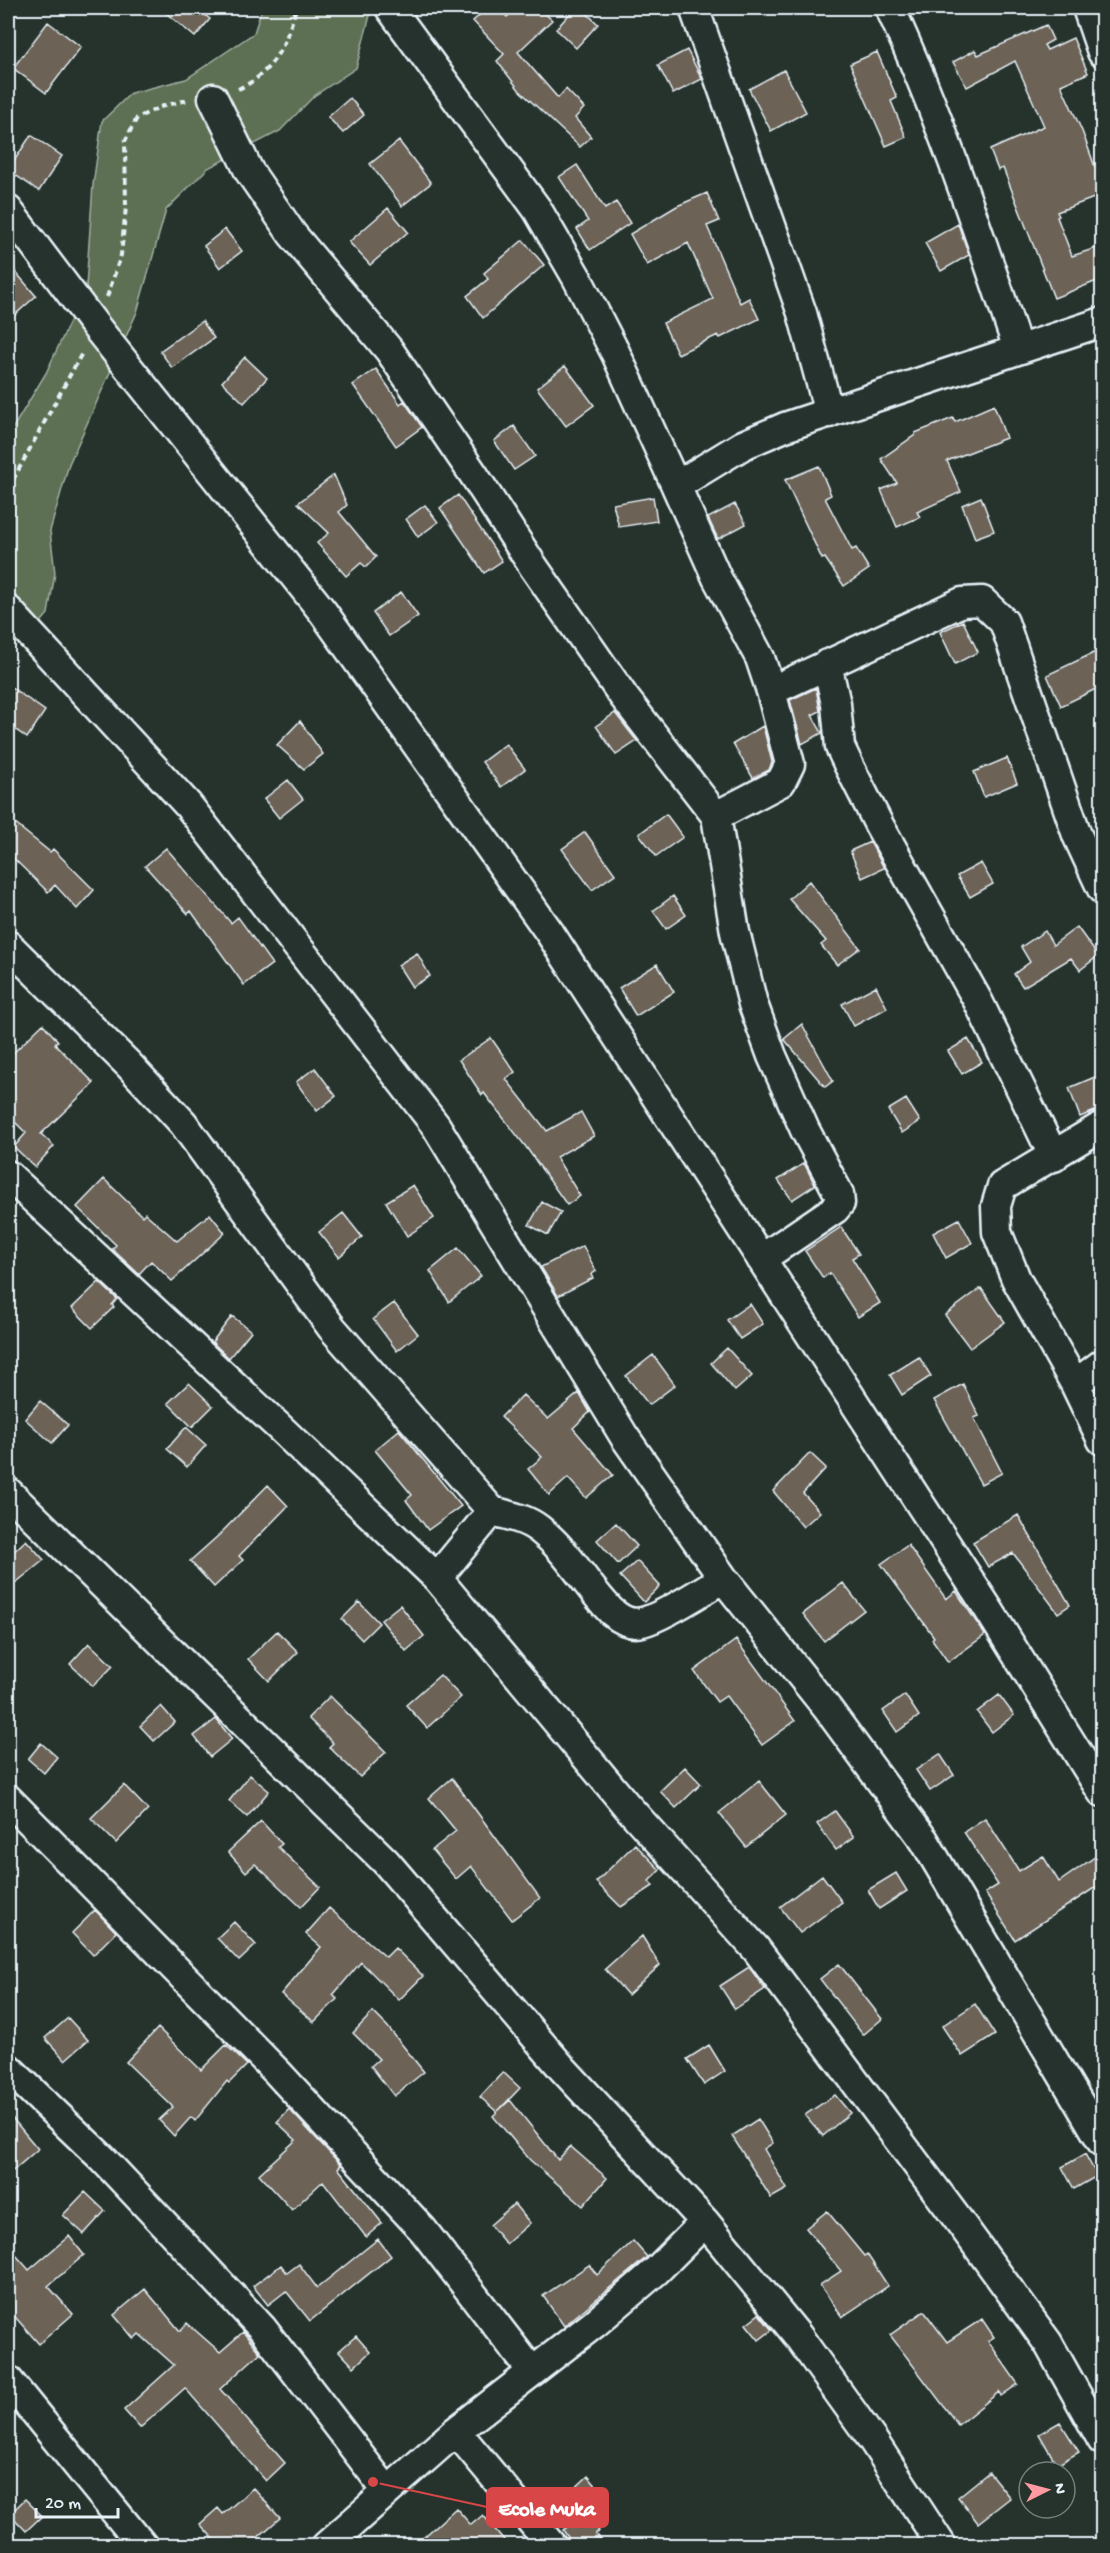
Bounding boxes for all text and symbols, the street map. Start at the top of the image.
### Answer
north arrow [1017,2460,1077,2520]
scale bar [36,2481,118,2519]
text: N [1048,2483,1068,2496]
callout: Ecole Muka [487,2488,608,2527]
text: 20 m [45,2494,81,2515]
text: Ecole Muka [498,2499,597,2524]

